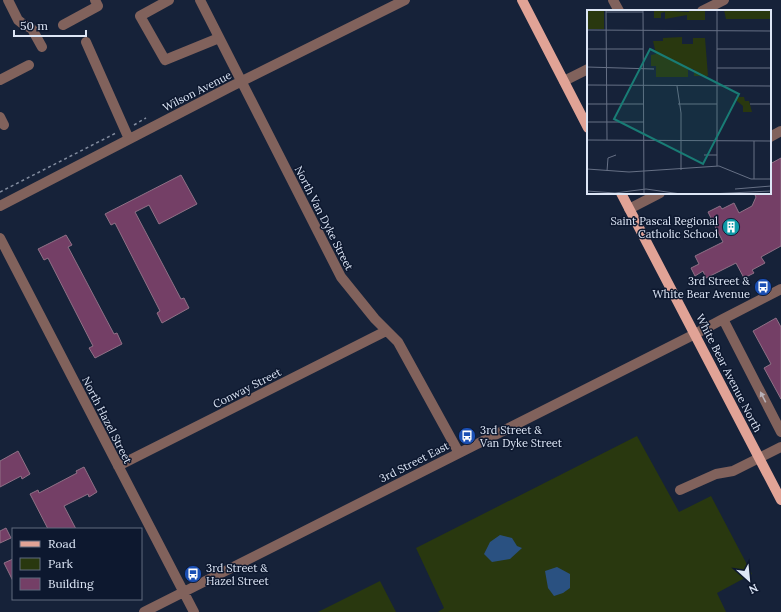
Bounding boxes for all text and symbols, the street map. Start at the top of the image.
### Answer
inset map [587,10,771,194]
scale bar [14,12,86,38]
text: 50 m [20,18,48,33]
street label: Wilson Avenue [160,68,234,114]
street label: North Van Dyke Street [292,163,357,273]
place label: Saint Pascal Regional Catholic School [611,214,718,241]
building icon: Saint Pascal Regional Catholic School [721,217,741,237]
place label: 3rd Street & White Bear Avenue [652,274,750,301]
bus stop icon: 3rd Street & White Bear Avenue [753,277,773,297]
street label: White Bear Avenue North [693,312,765,435]
street label: Conway Street [211,364,284,411]
street label: North Hazel Street [79,374,135,467]
one-way arrow [760,392,766,403]
place label: 3rd Street & Van Dyke Street [479,423,563,450]
bus stop icon: 3rd Street & Van Dyke Street [457,426,477,446]
street label: 3rd Street East [377,438,452,486]
legend [12,528,142,600]
text: Road [48,536,76,551]
text: Park [48,556,74,571]
north arrow [729,560,769,600]
place label: 3rd Street & Hazel Street [206,561,269,588]
bus stop icon: 3rd Street & Hazel Street [183,564,203,584]
text: Building [48,576,94,591]
text: N [746,581,761,597]

